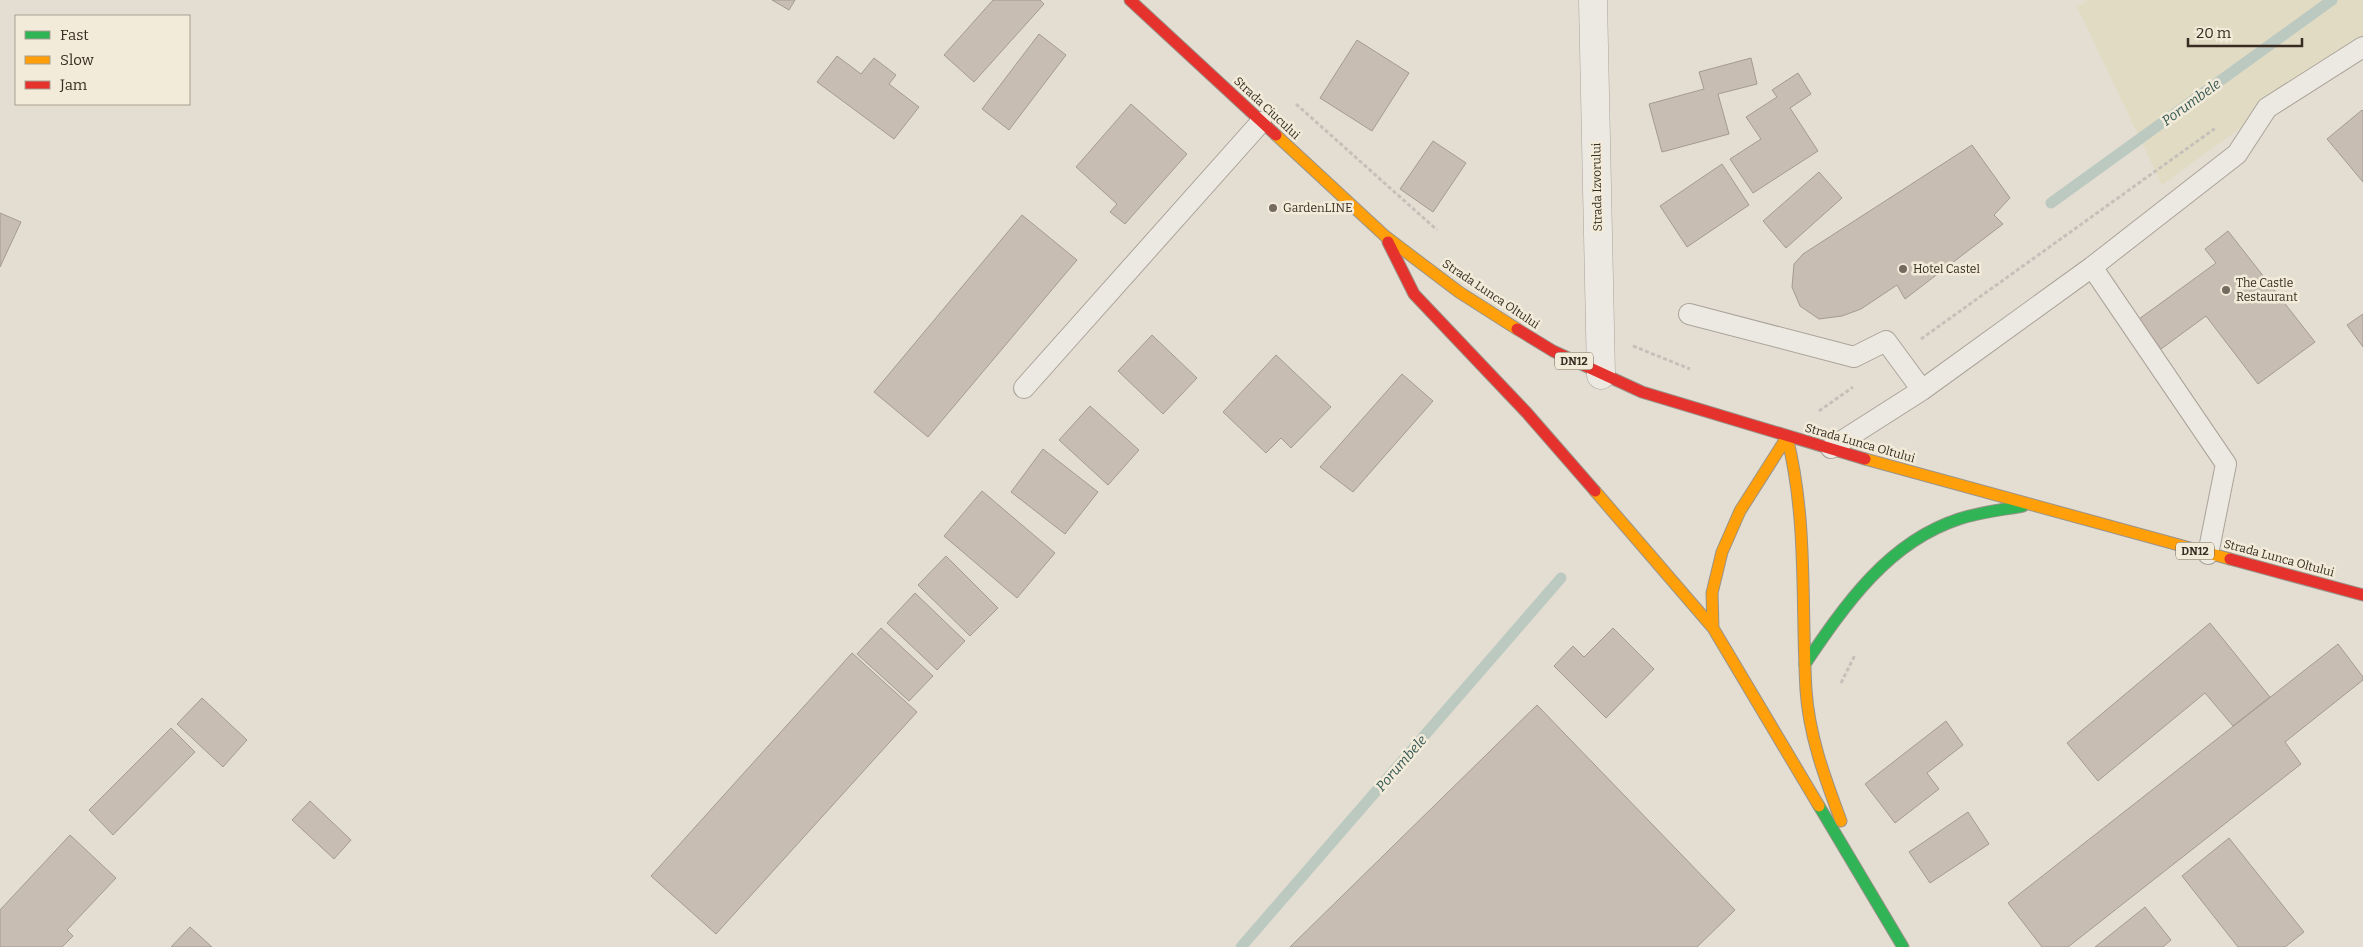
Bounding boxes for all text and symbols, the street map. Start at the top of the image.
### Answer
legend [15,15,190,105]
scale bar [2188,15,2302,47]
text: 20 m [2196,24,2232,42]
text: Fast [60,26,89,44]
text: Slow [60,51,95,69]
street label: Strada Ciucului [1231,74,1303,142]
water label: Porumbele [2159,75,2224,129]
text: Jam [59,76,88,94]
street label: Strada Izvorului [1589,142,1605,231]
place label: GardenLINE [1283,201,1352,215]
marker: GardenLINE [1267,202,1279,214]
street label: Strada Lunca Oltului [1440,256,1542,332]
place label: Hotel Castel [1913,262,1980,276]
marker: Hotel Castel [1897,263,1909,275]
place label: The Castle Restaurant [2236,276,2298,304]
marker: The Castle Restaurant [2220,284,2232,296]
road number: DN12 [1555,352,1593,370]
street label: Strada Lunca Oltului [1803,421,1917,466]
street label: Strada Lunca Oltului [2222,537,2336,580]
road number: DN12 [2176,542,2214,560]
water label: Porumbele [1372,732,1430,795]

